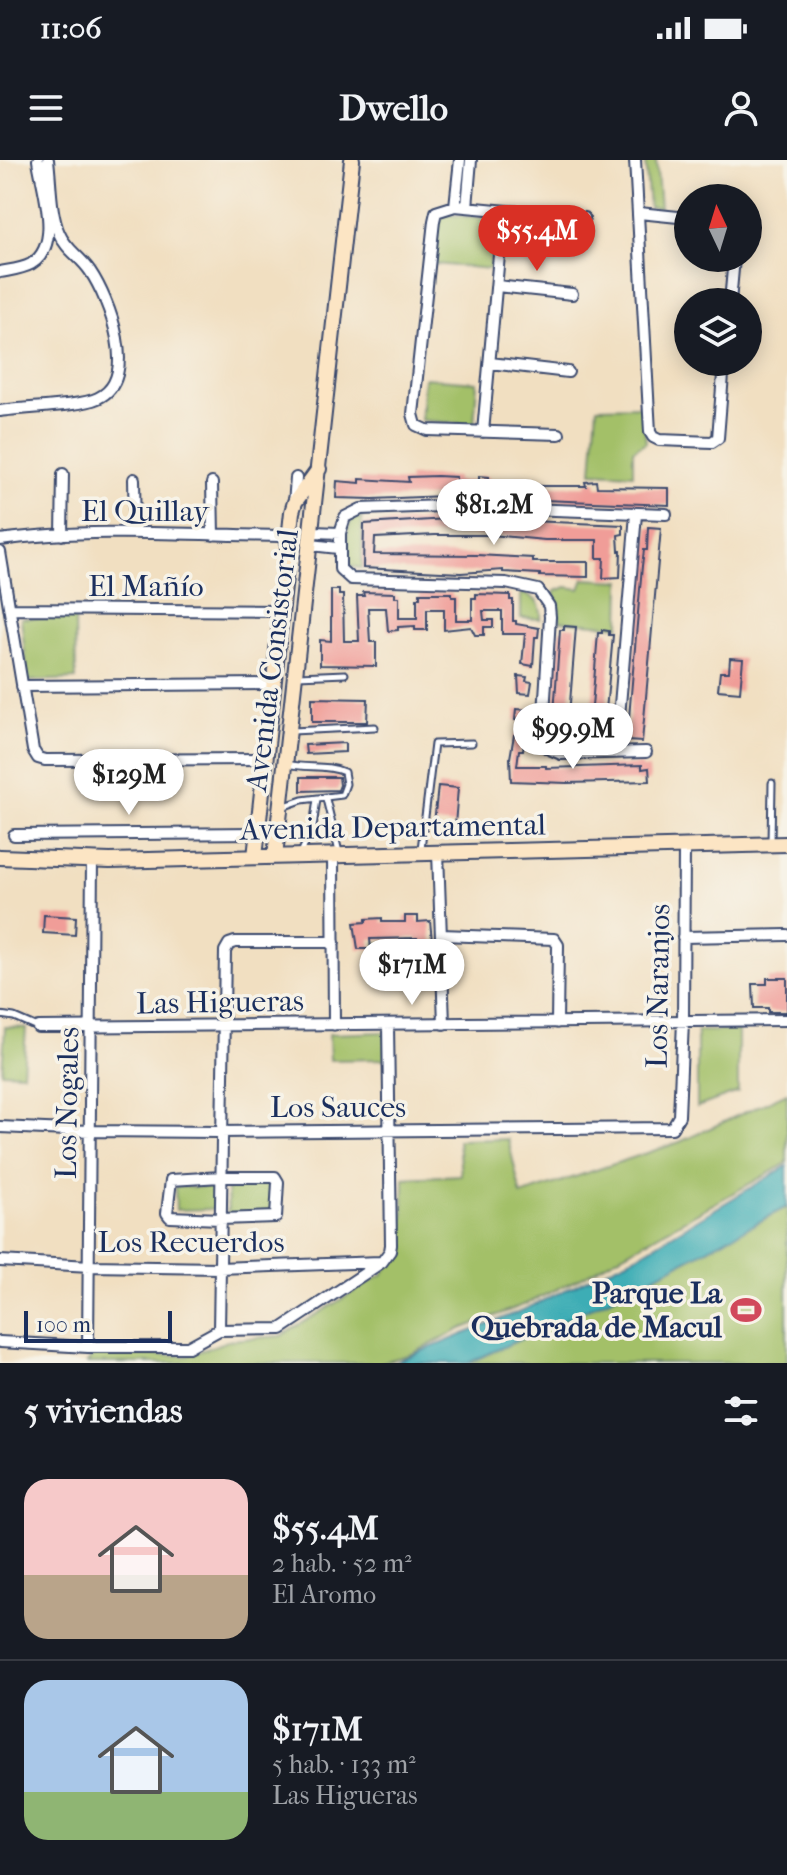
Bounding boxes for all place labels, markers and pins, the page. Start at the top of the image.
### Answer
pin: $55.4M [472,205,602,273]
pin: $81.2M [429,479,559,547]
pin: $99.9M [508,703,638,771]
pin: $129M [73,749,185,817]
pin: $171M [356,939,468,1007]
place label: Parque La Quebrada de Macul [471,1276,723,1345]
sports icon: Parque La Quebrada de Macul [729,1293,763,1327]

